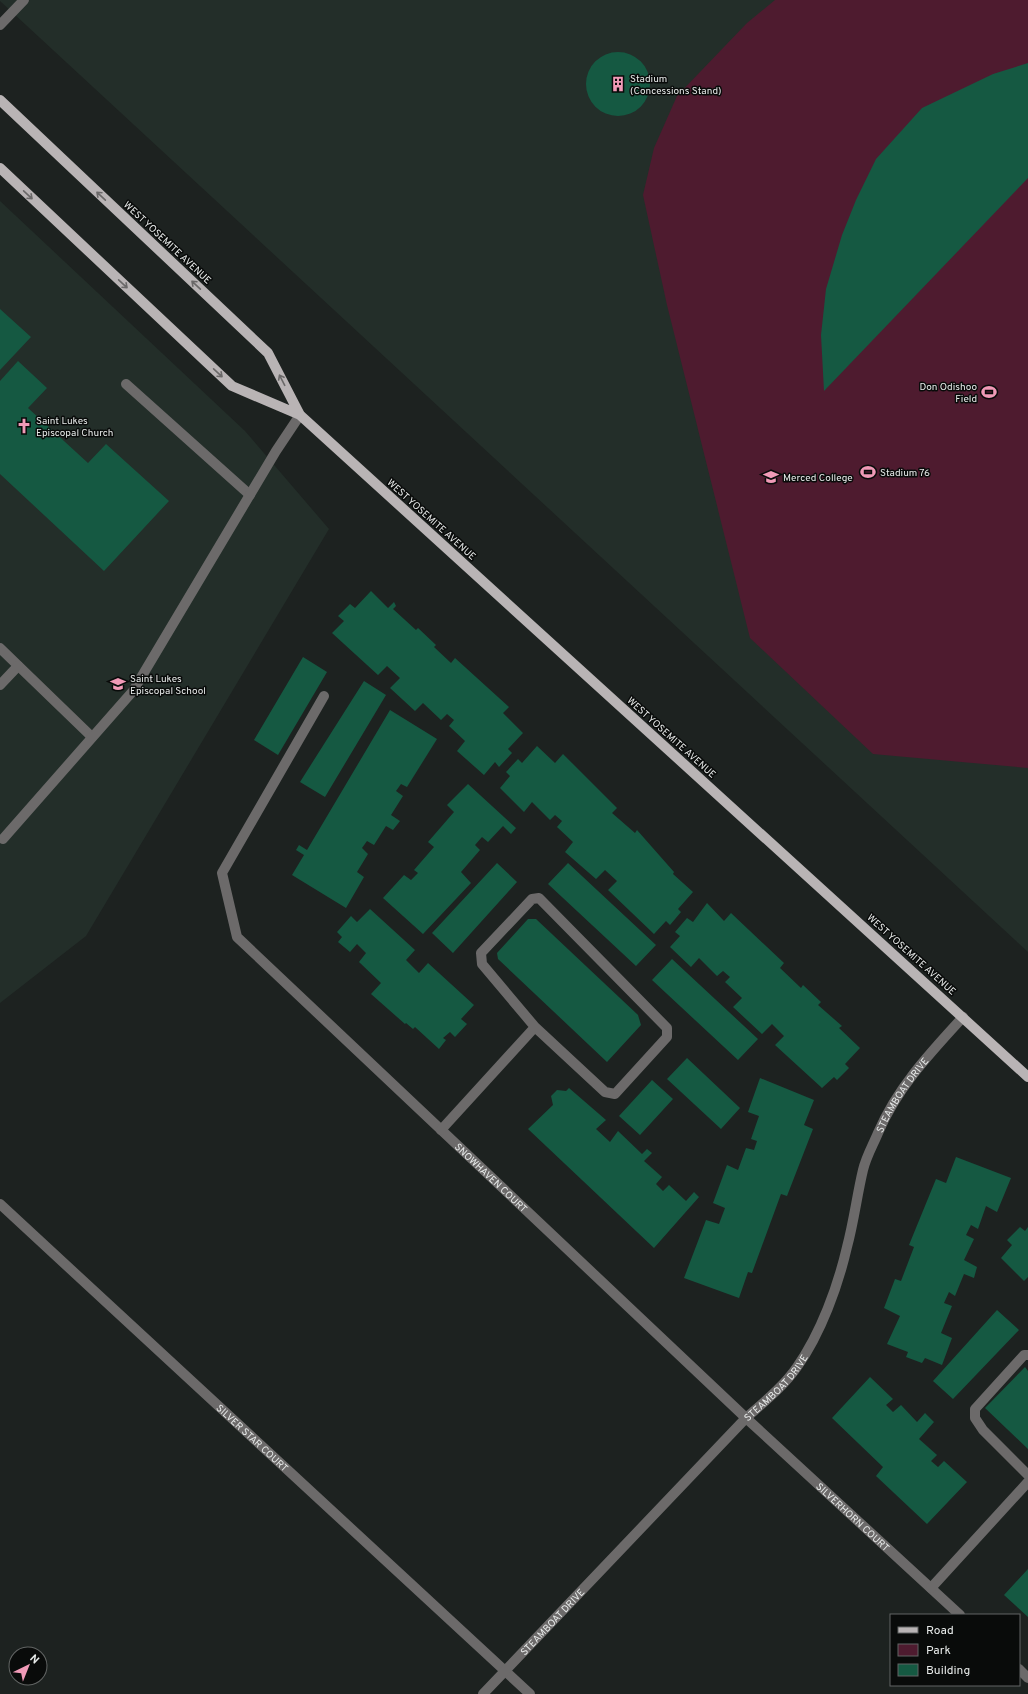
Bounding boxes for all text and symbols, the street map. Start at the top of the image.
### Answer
place label: Stadium (Concessions Stand) [630,73,722,98]
building icon: Stadium (Concessions Stand) [609,75,627,93]
one-way arrow [23,190,33,199]
one-way arrow [96,191,106,200]
street label: WEST YOSEMITE AVENUE [120,199,214,287]
one-way arrow [118,279,128,288]
one-way arrow [191,280,201,290]
one-way arrow [213,368,223,378]
one-way arrow [278,374,285,386]
place label: Don Odishoo Field [920,381,977,406]
sports icon: Don Odishoo Field [980,383,998,401]
place label: Saint Lukes Episcopal Church [36,415,113,440]
church icon: Saint Lukes Episcopal Church [15,417,33,435]
sports icon: Stadium 76 [859,463,877,481]
place label: Stadium 76 [880,467,930,480]
school or university icon: Merced College [762,468,780,486]
place label: Merced College [783,472,853,485]
street label: WEST YOSEMITE AVENUE [384,477,478,564]
place label: Saint Lukes Episcopal School [130,673,206,698]
school or university icon: Saint Lukes Episcopal School [109,675,127,693]
street label: WEST YOSEMITE AVENUE [624,695,718,782]
street label: WEST YOSEMITE AVENUE [864,912,958,999]
street label: STEAMBOAT DRIVE [874,1055,932,1135]
street label: SNOWHAVEN COURT [451,1141,530,1216]
street label: STEAMBOAT DRIVE [742,1352,812,1425]
street label: SILVER STAR COURT [213,1402,290,1475]
street label: SILVERHORN COURT [813,1481,892,1555]
street label: STEAMBOAT DRIVE [518,1586,588,1659]
legend [890,1614,1020,1686]
text: Road [926,1623,954,1639]
text: Park [926,1643,951,1659]
north arrow [8,1646,48,1686]
text: N [26,1652,42,1667]
text: Building [926,1663,970,1679]

